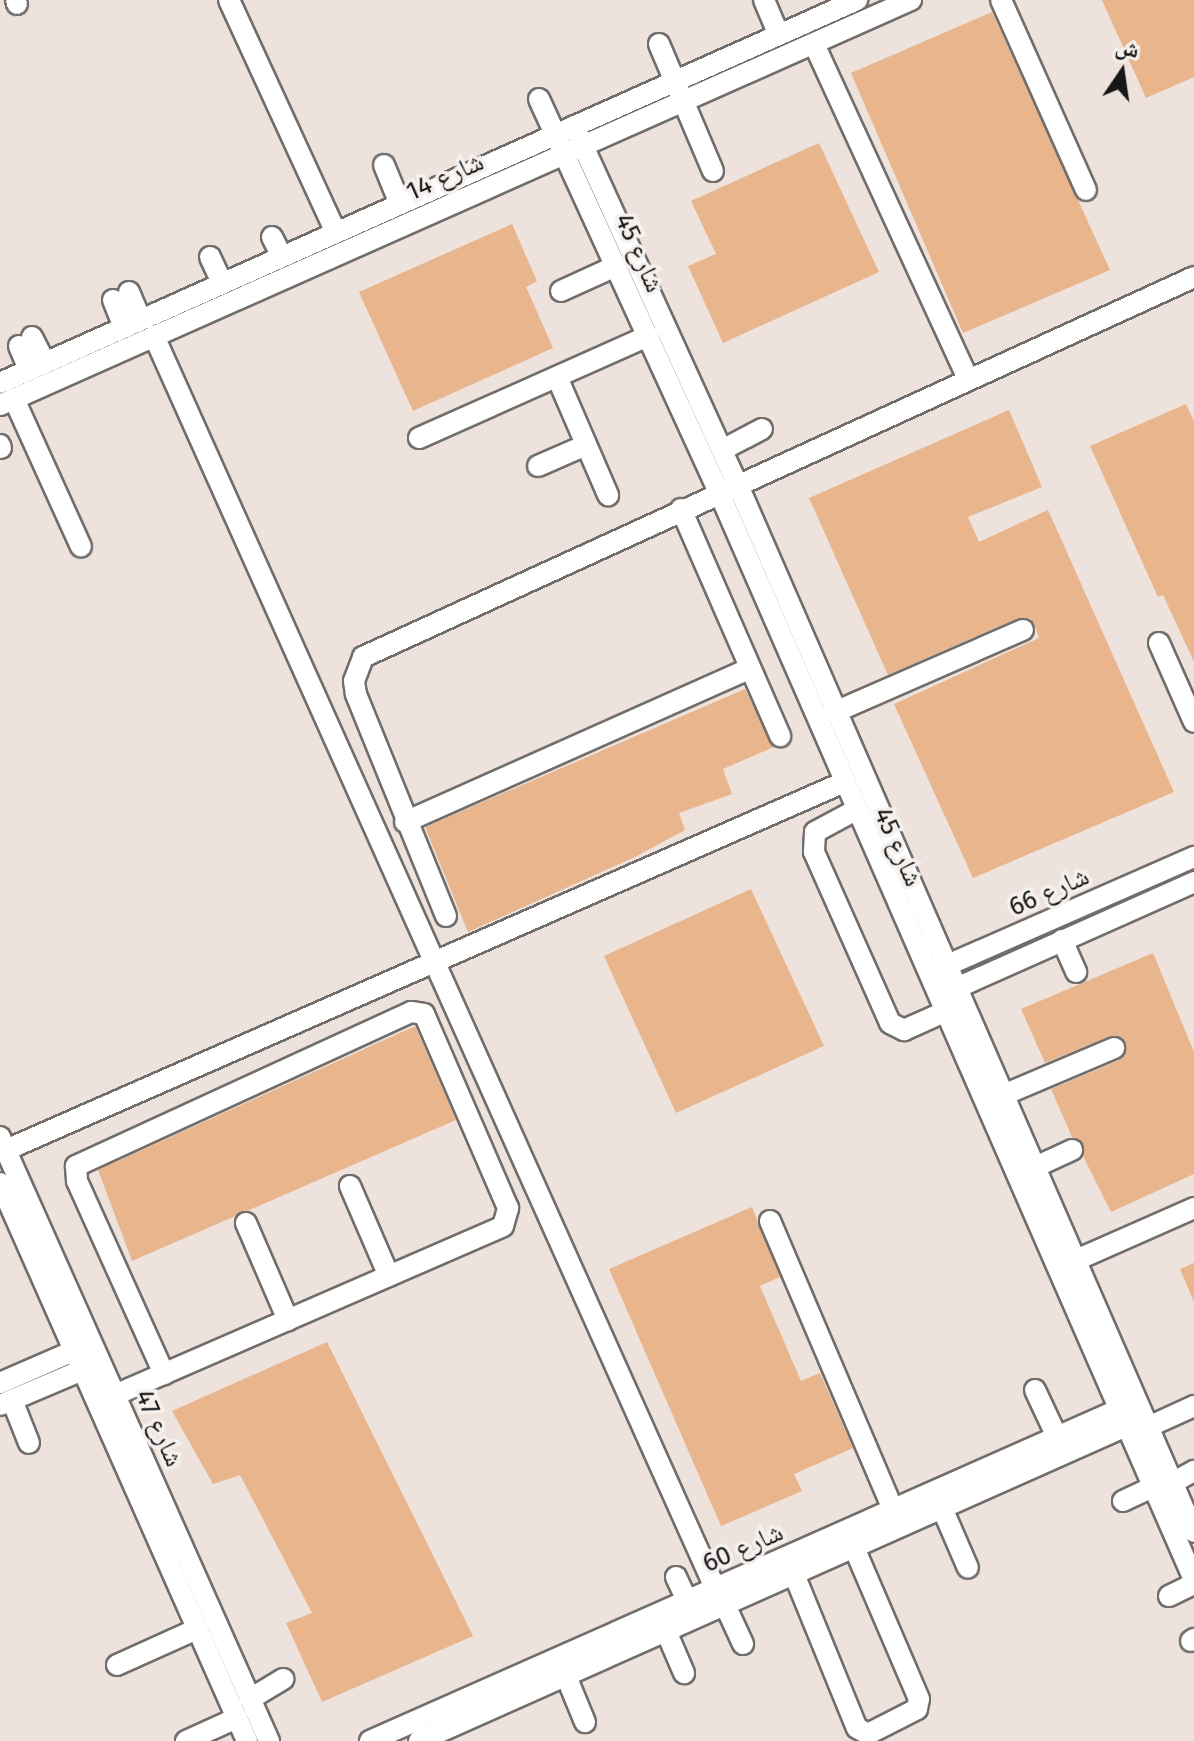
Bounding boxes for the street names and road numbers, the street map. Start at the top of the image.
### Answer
street label: شارع 14 [401,146,489,208]
street label: شارع 45 [608,209,670,297]
street label: شارع 45 [867,803,929,891]
street label: شارع 66 [1004,861,1094,923]
street label: شارع 47 [128,1385,190,1471]
street label: شارع 60 [698,1517,788,1579]

